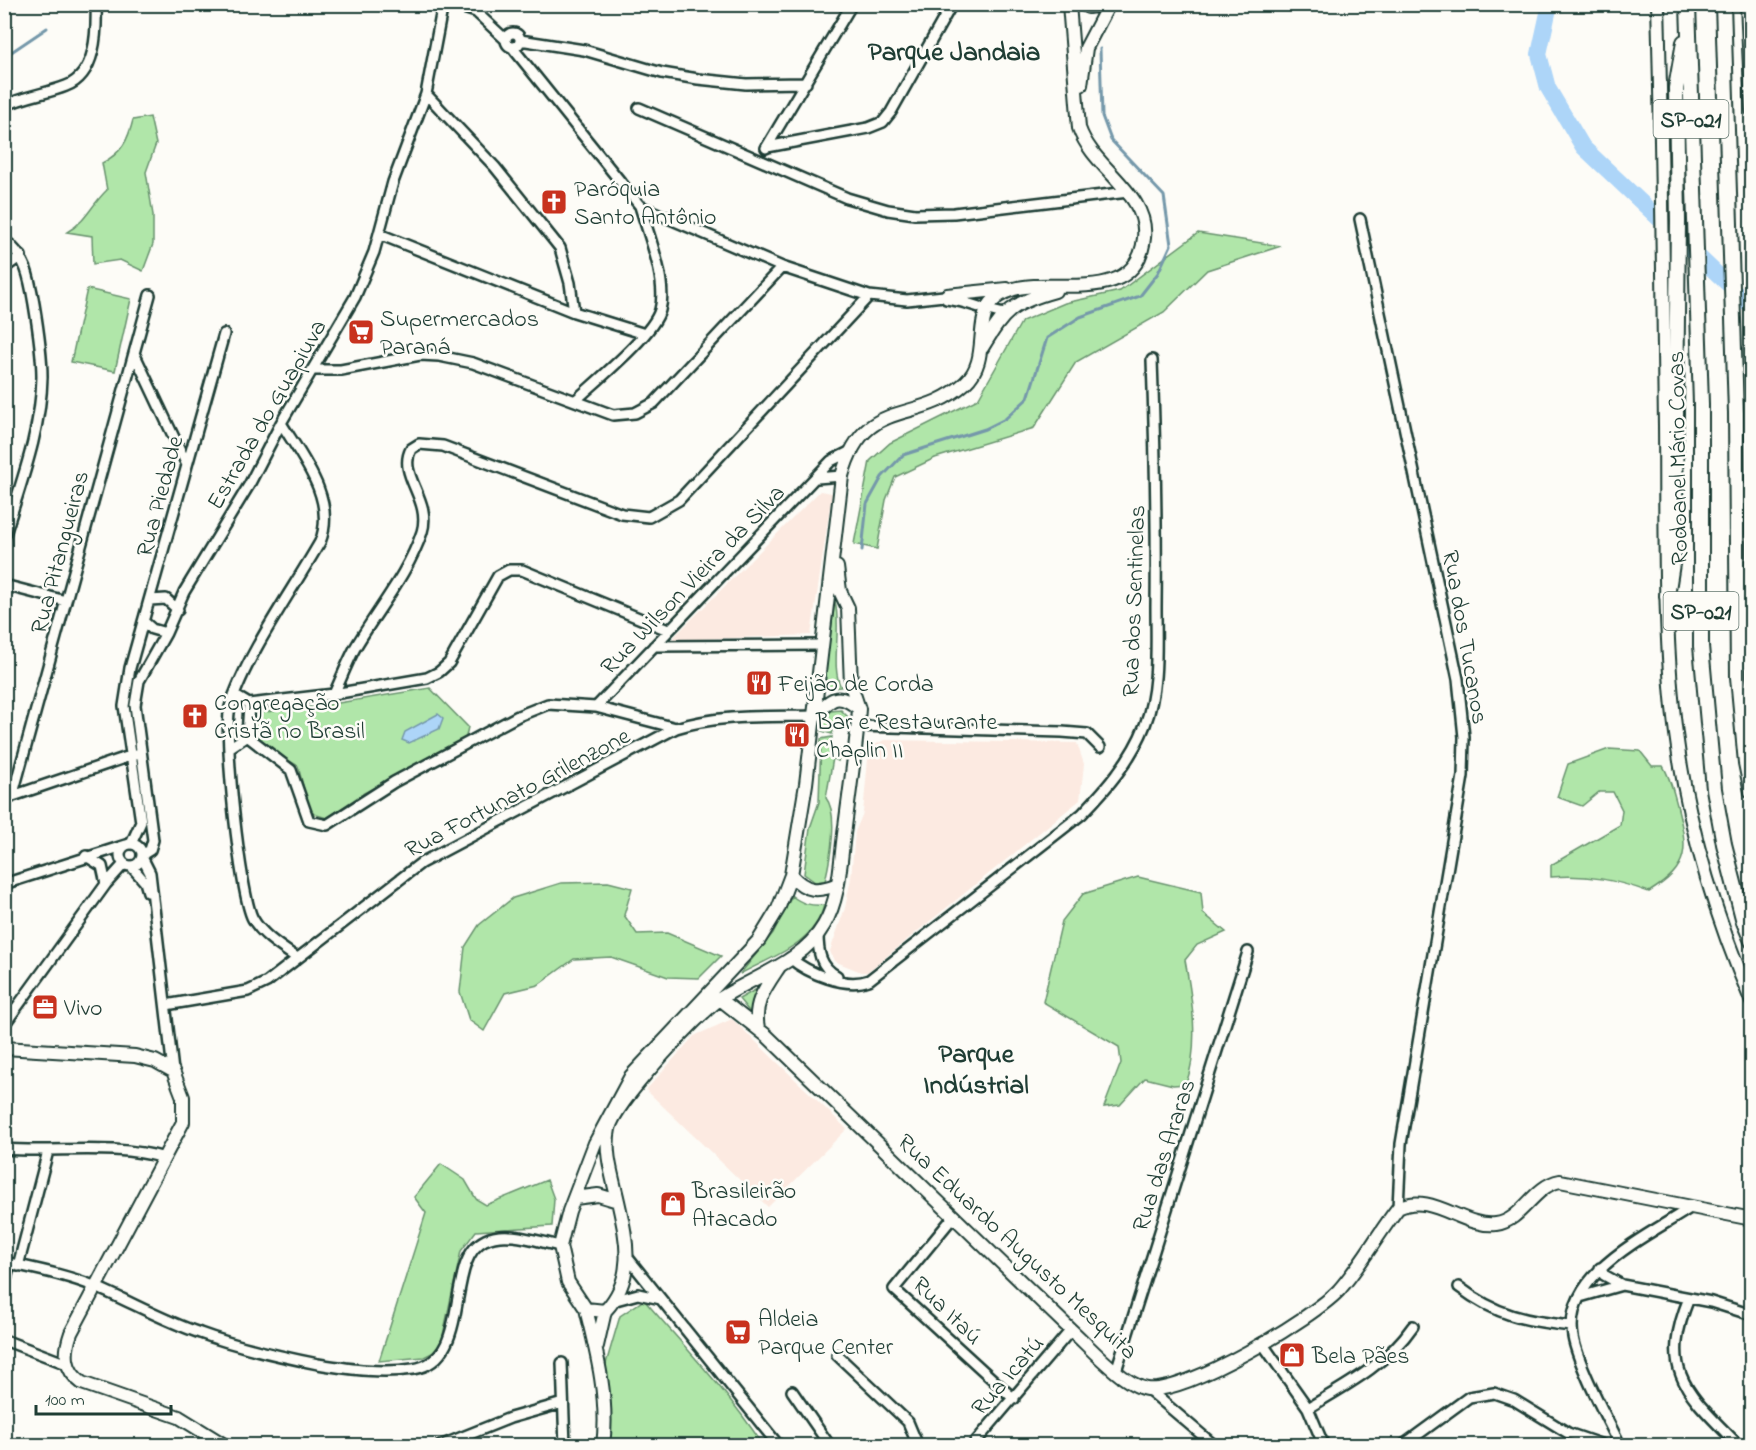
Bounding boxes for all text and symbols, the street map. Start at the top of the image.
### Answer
district label: Parque Jandaia [868,34,1040,73]
road number: SP-021 [1654,100,1728,138]
place label: Paróquia Santo Antônio [574,173,717,236]
church icon: Paróquia Santo Antônio [539,187,569,217]
place label: Supermercados Paraná [380,303,539,366]
street label: Estrada do Guapiuva [199,314,337,517]
supermarket icon: Supermercados Paraná [346,317,376,347]
street label: Rodoanel Mário Covas [1660,350,1699,565]
street label: Rua Piedade [128,432,194,561]
street label: Rua Pitangueiras [23,467,100,638]
street label: Rua Wilson Vieira da Silva [593,477,794,684]
street label: Rua dos Sentinelas [1115,504,1156,698]
street label: Rua dos Tucanos [1431,548,1496,727]
road number: SP-021 [1664,592,1738,630]
restaurant icon: Feijão de Corda [744,668,774,698]
place label: Feijão de Corda [777,668,934,703]
place label: Congregação Cristã no Brasil [214,687,365,750]
church icon: Congregação Cristã no Brasil [180,701,210,731]
place label: Bar e Restaurante Chaplin II [815,706,998,769]
street label: Rua Fortunato Grilenzone [399,720,637,869]
restaurant icon: Bar e Restaurante Chaplin II [782,720,812,750]
office icon: Vivo [30,992,60,1022]
place label: Vivo [63,992,103,1027]
district label: Parque Indústrial [923,1036,1029,1106]
street label: Rua das Araras [1124,1075,1206,1236]
street label: Rua Eduardo Augusto Mesquita [888,1127,1145,1369]
place label: Brasileirão Atacado [691,1175,796,1238]
shop icon: Brasileirão Atacado [658,1189,688,1219]
street label: Rua Itaú [903,1269,989,1354]
place label: Aldeia Parque Center [758,1303,894,1366]
supermarket icon: Aldeia Parque Center [723,1317,753,1347]
street label: Rua Icatú [964,1329,1054,1425]
shop icon: Bela Pães [1277,1340,1307,1370]
place label: Bela Pães [1311,1340,1409,1375]
scale bar [36,1378,171,1416]
text: 100 m [45,1388,85,1414]

